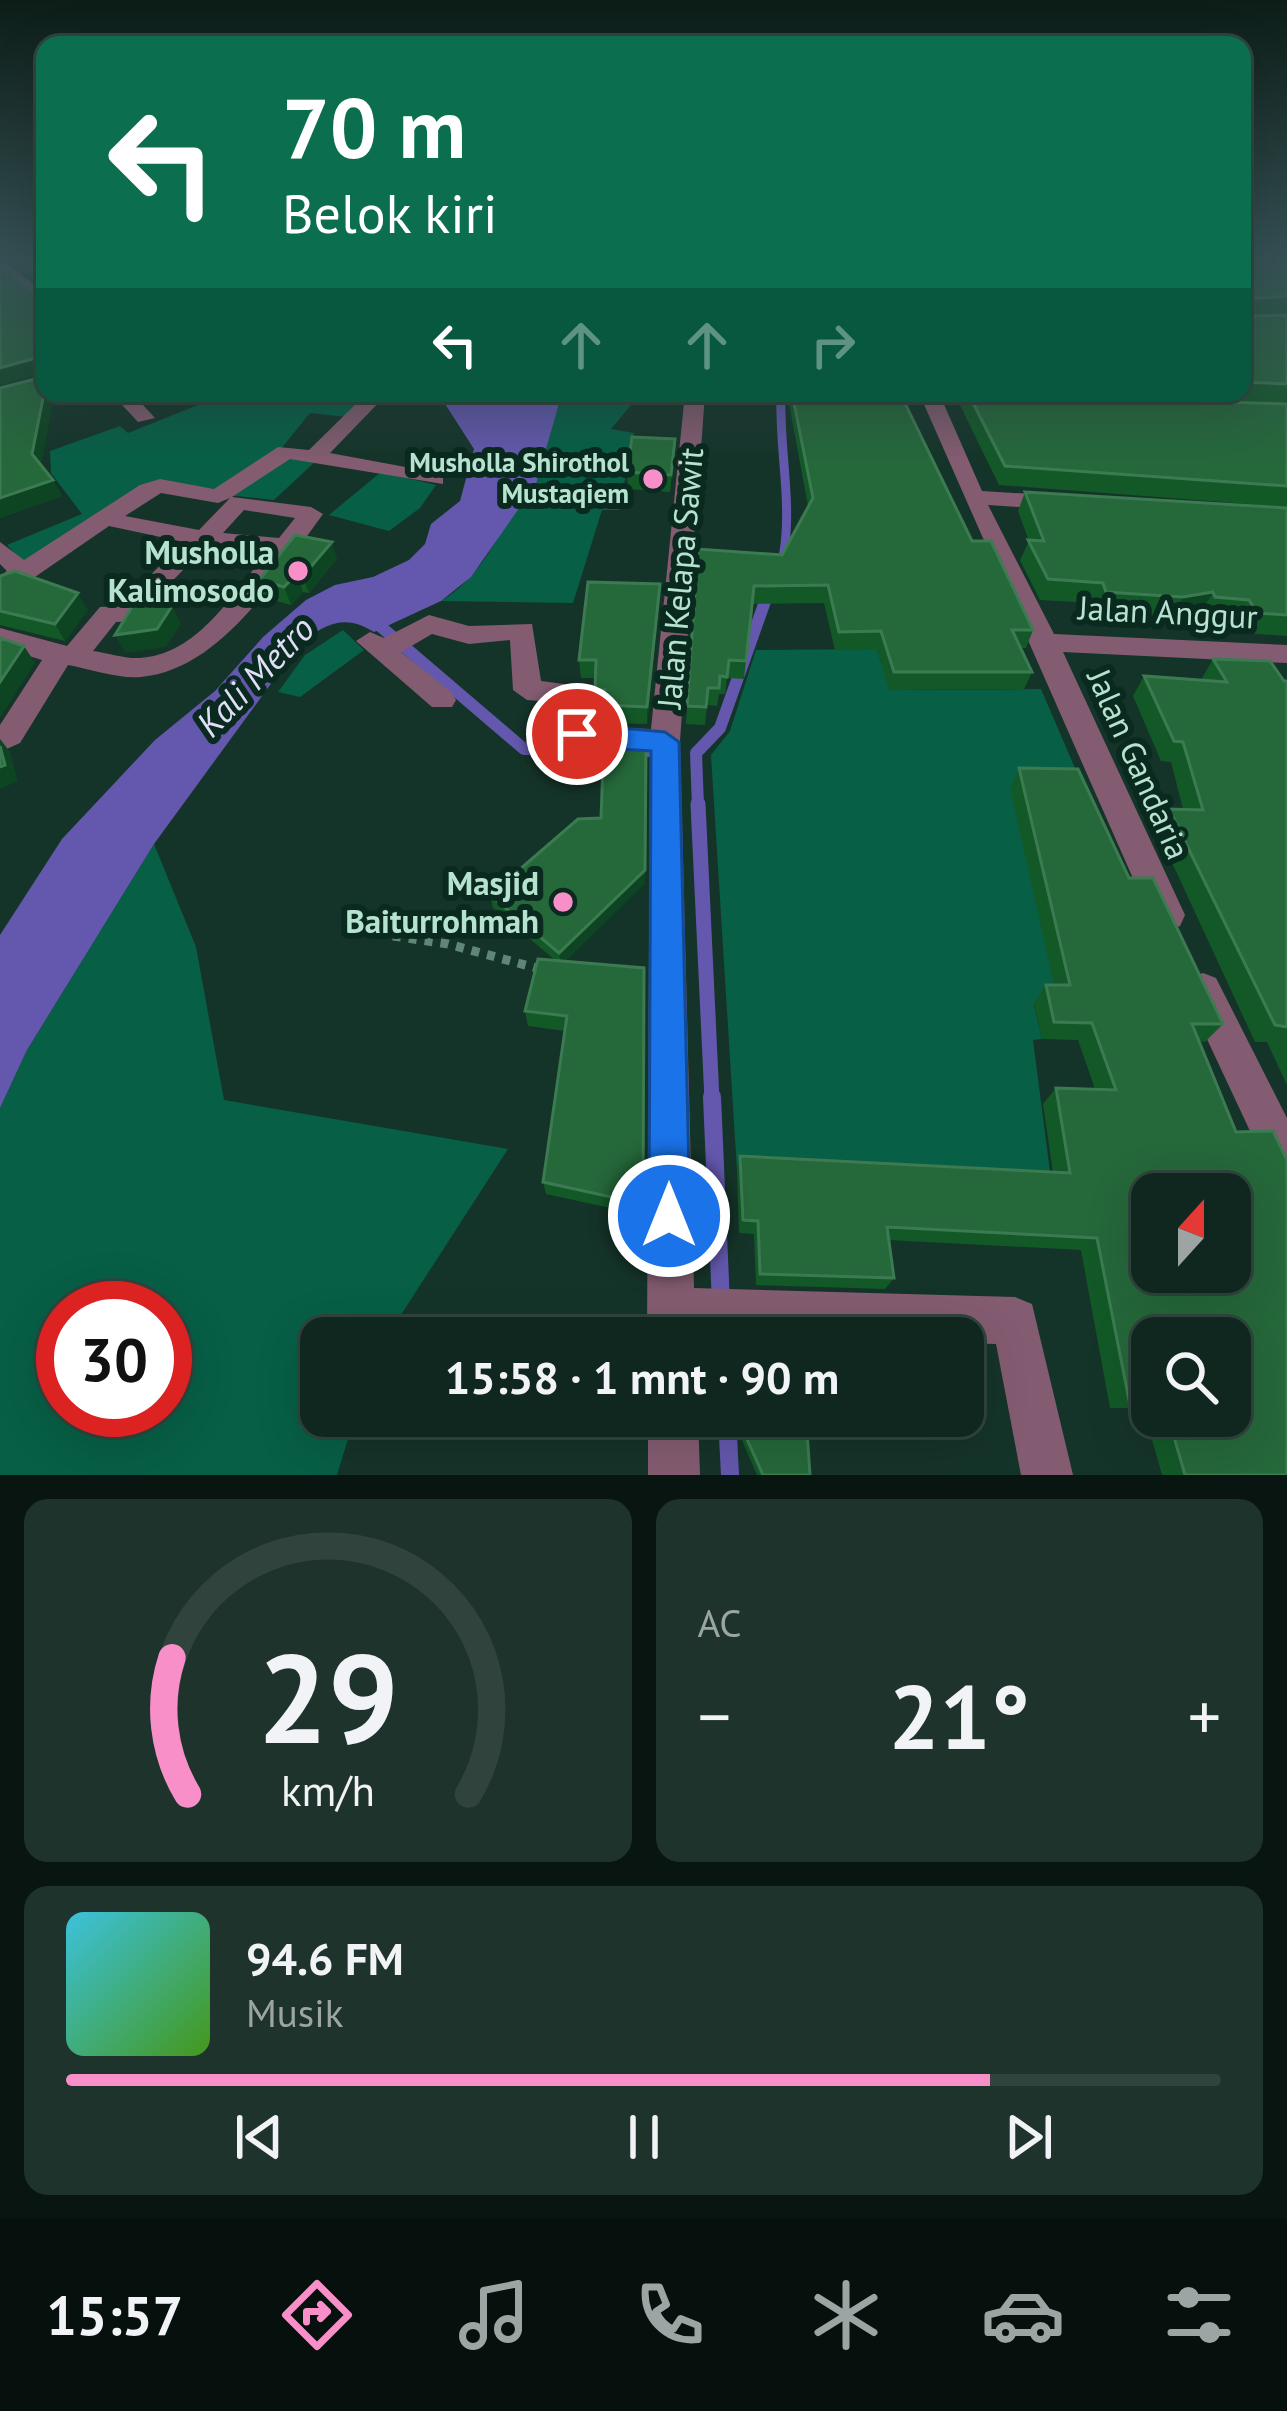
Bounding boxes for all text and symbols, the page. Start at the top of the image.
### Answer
text: 70 m [282,72,466,181]
icon: left [84,84,240,240]
text: Belok kiri [282,178,498,248]
icon: left [422,312,488,378]
icon: ahead [548,312,614,378]
icon: ahead [674,312,740,378]
icon: right [800,312,866,378]
place label: Musholla Shirothol Mustaqiem [409,445,629,510]
street label: Jalan Kelapa Sawit [647,446,712,712]
marker: Musholla Shirothol Mustaqiem [640,466,666,492]
place label: Musholla Kalimosodo [108,530,274,611]
marker: Musholla Kalimosodo [285,558,311,584]
street label: Jalan Anggur [1075,585,1259,638]
water label: Kali Metro [185,605,324,746]
street label: Jalan Gandaria [1078,660,1201,866]
pin [526,683,628,785]
icon: arrive [544,701,610,767]
place label: Masjid Baiturrohmah [345,861,539,942]
marker: Masjid Baiturrohmah [550,889,576,915]
position arrow [606,1153,732,1279]
north arrow [1131,1173,1251,1293]
map controls [1131,1173,1251,1437]
speed limit sign: 30 [36,1281,192,1437]
button: search [1131,1317,1251,1437]
text: 15:58 · 1 mnt · 90 m [445,1348,839,1406]
text: AC [698,1597,742,1648]
text: 29 [257,1616,399,1777]
text: 21° [889,1657,1030,1774]
text: − [698,1673,731,1758]
text: + [1188,1673,1221,1758]
text: km/h [281,1761,375,1817]
text: 94.6 FM [246,1929,404,1987]
text: Musik [246,1987,343,2038]
icon: previous [226,2104,292,2170]
icon: pause [611,2104,677,2170]
icon: next [996,2104,1062,2170]
icon: directions [275,2273,359,2357]
icon: music [452,2273,536,2357]
icon: phone [628,2273,712,2357]
icon: climate [804,2273,888,2357]
icon: car [981,2273,1065,2357]
icon: filters [1157,2273,1241,2357]
text: 15:57 [46,2280,183,2350]

